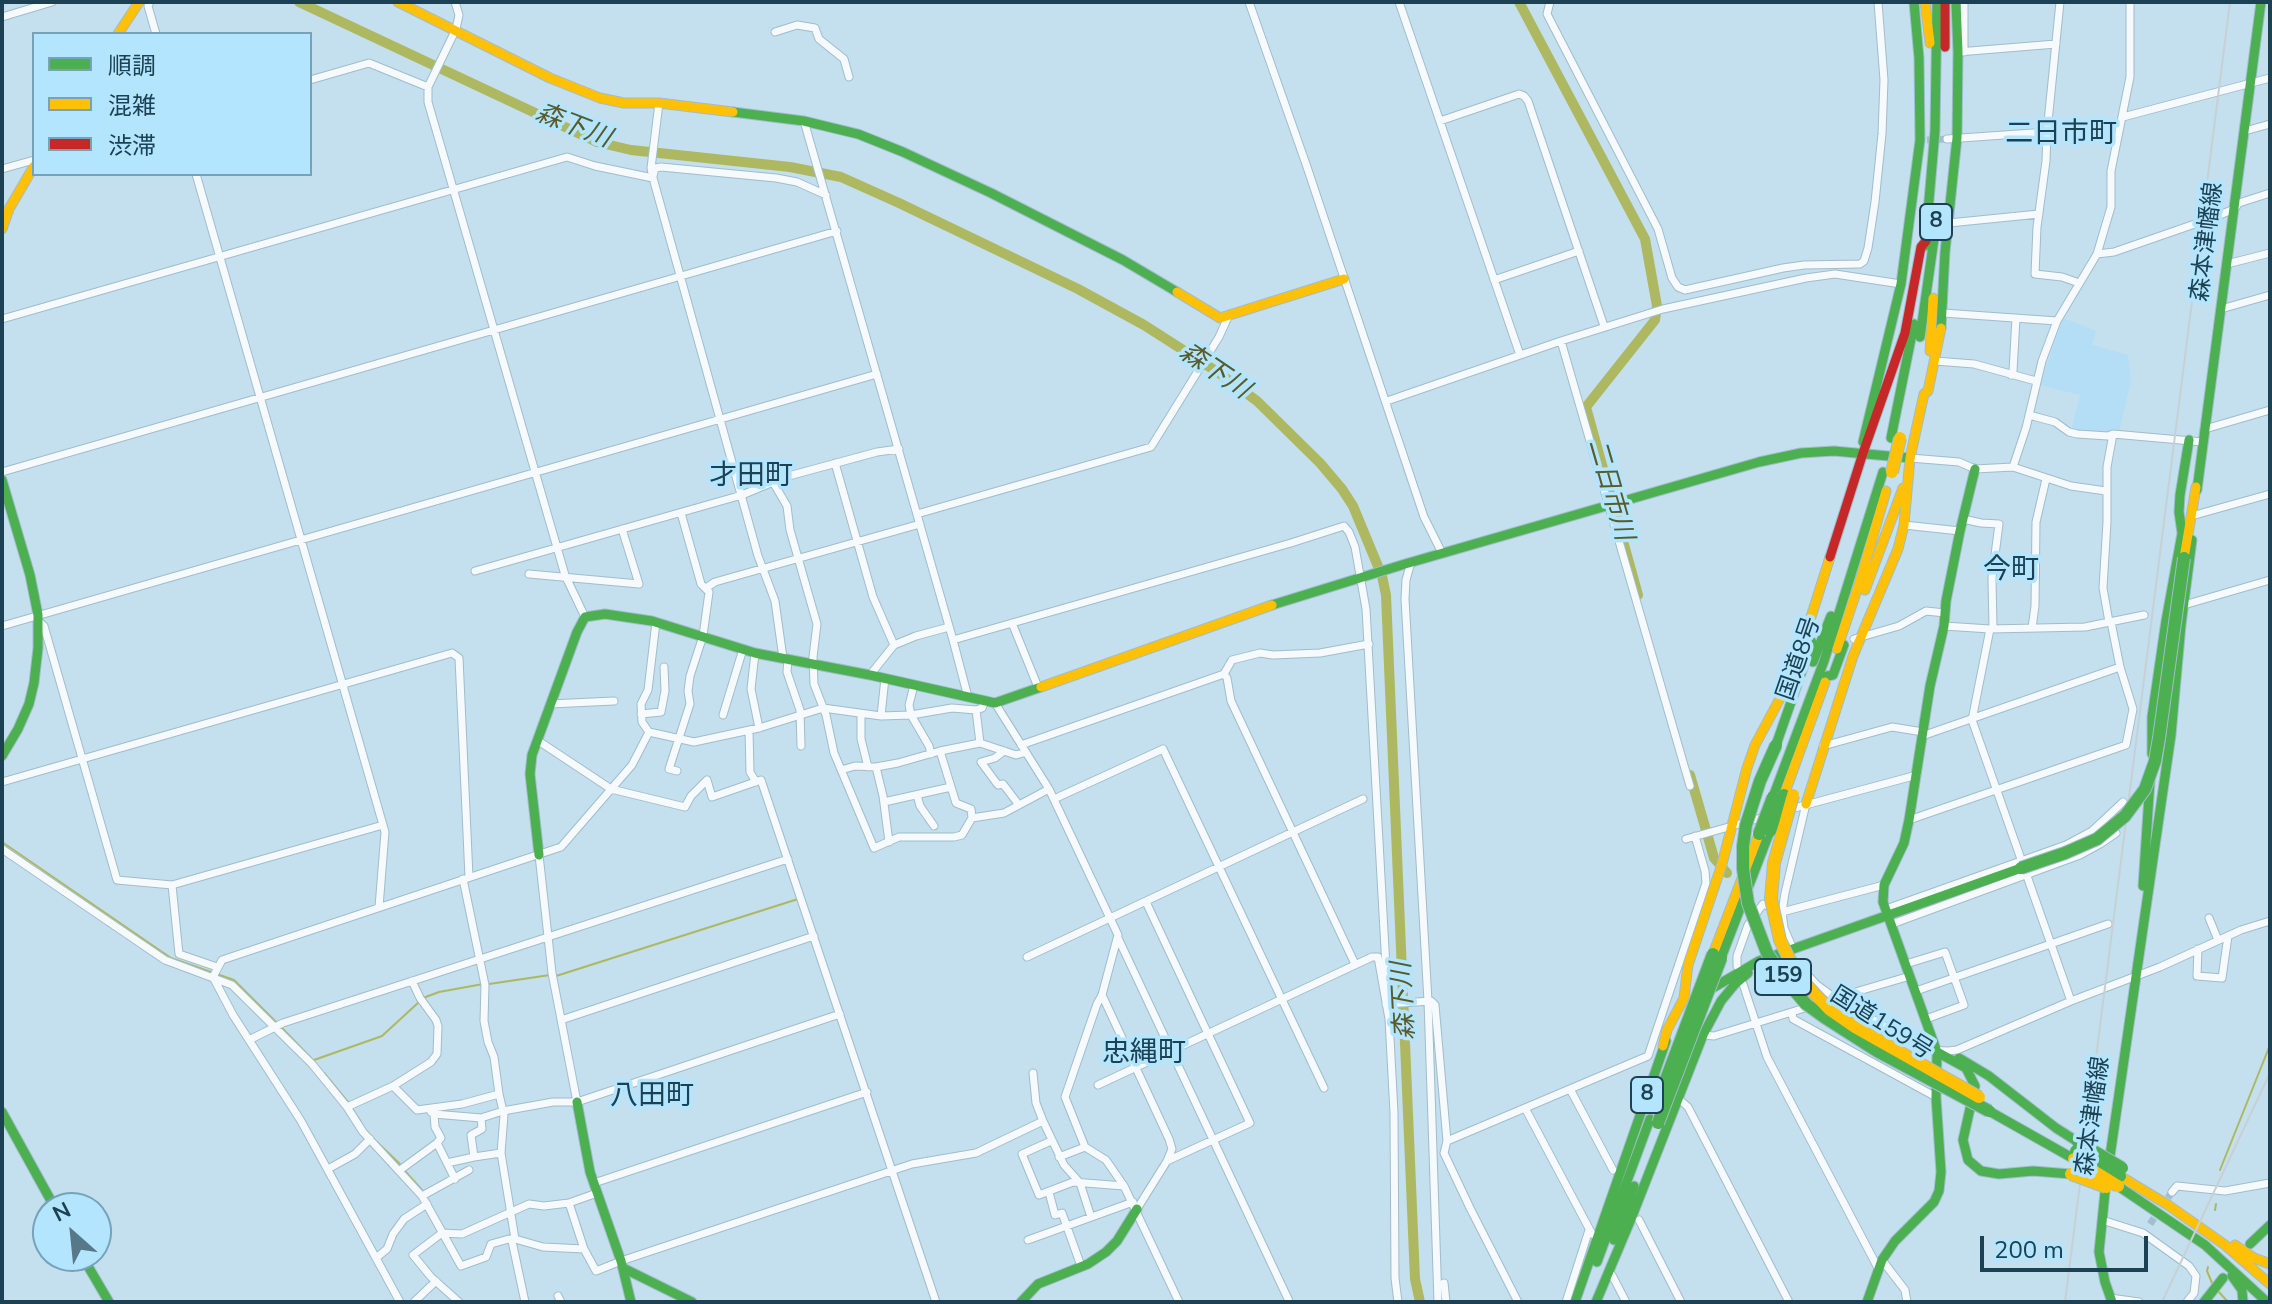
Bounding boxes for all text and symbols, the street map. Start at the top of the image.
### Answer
legend [32,32,312,176]
text: 順調 [108,50,156,82]
text: 混雑 [108,90,156,122]
water label: 森下川 [531,98,615,156]
district label: 二日市町 [2005,118,2117,152]
text: 渋滞 [108,130,156,162]
street label: 森本津幡線 [2186,181,2230,303]
road number: 8 [1920,204,1952,240]
water label: 森下川 [1173,337,1255,407]
water label: 二日市川 [1580,436,1638,544]
district label: 才田町 [709,460,793,494]
district label: 今町 [1983,554,2039,588]
street label: 国道8号 [1772,613,1828,705]
road number: 159 [1755,959,1811,995]
water label: 森下川 [1387,961,1423,1041]
street label: 国道159号 [1825,981,1937,1067]
district label: 忠縄町 [1102,1037,1186,1071]
street label: 森本津幡線 [2071,1055,2117,1177]
road number: 8 [1631,1077,1663,1113]
district label: 八田町 [610,1080,694,1114]
north arrow [32,1192,112,1272]
text: N [48,1195,76,1230]
scale bar [1984,1220,2152,1270]
text: 200 m [1994,1234,2064,1266]

